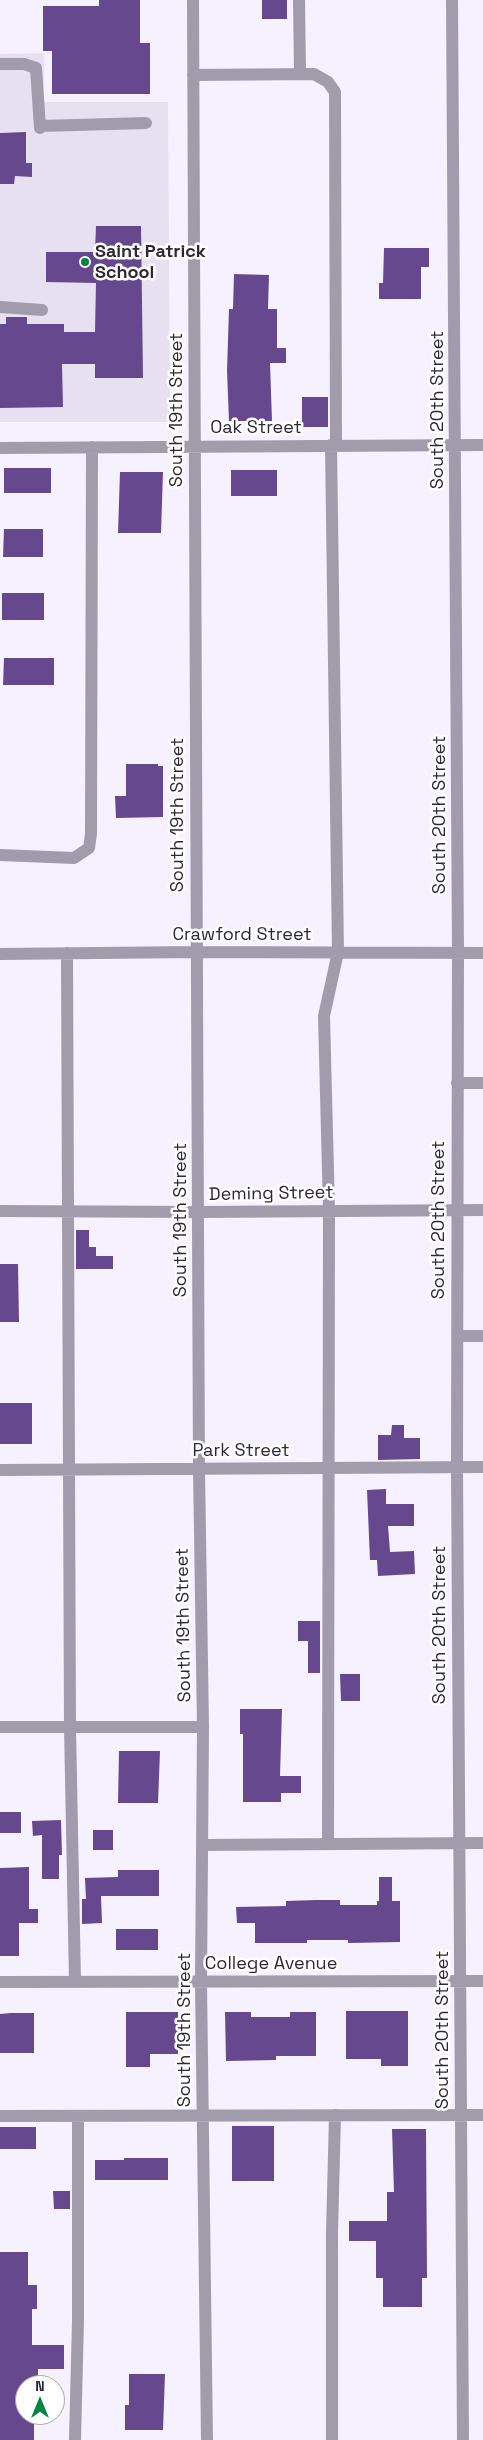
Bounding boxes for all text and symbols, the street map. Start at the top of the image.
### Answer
place label: Saint Patrick School [95,241,206,284]
marker: Saint Patrick School [79,256,91,268]
street label: South 20th Street [427,331,449,489]
street label: South 19th Street [166,333,188,487]
street label: Oak Street [210,417,302,439]
street label: South 20th Street [429,736,451,894]
street label: South 19th Street [167,738,189,892]
street label: Crawford Street [173,924,311,946]
street label: South 20th Street [428,1141,450,1299]
street label: South 19th Street [170,1143,192,1297]
street label: Deming Street [208,1182,334,1206]
street label: Park Street [192,1440,290,1462]
street label: South 20th Street [429,1546,451,1704]
street label: South 19th Street [172,1548,196,1702]
street label: South 20th Street [432,1951,454,2109]
street label: South 19th Street [174,1953,196,2107]
street label: College Avenue [205,1953,337,1975]
north arrow [15,2375,65,2425]
text: N [35,2377,45,2395]

